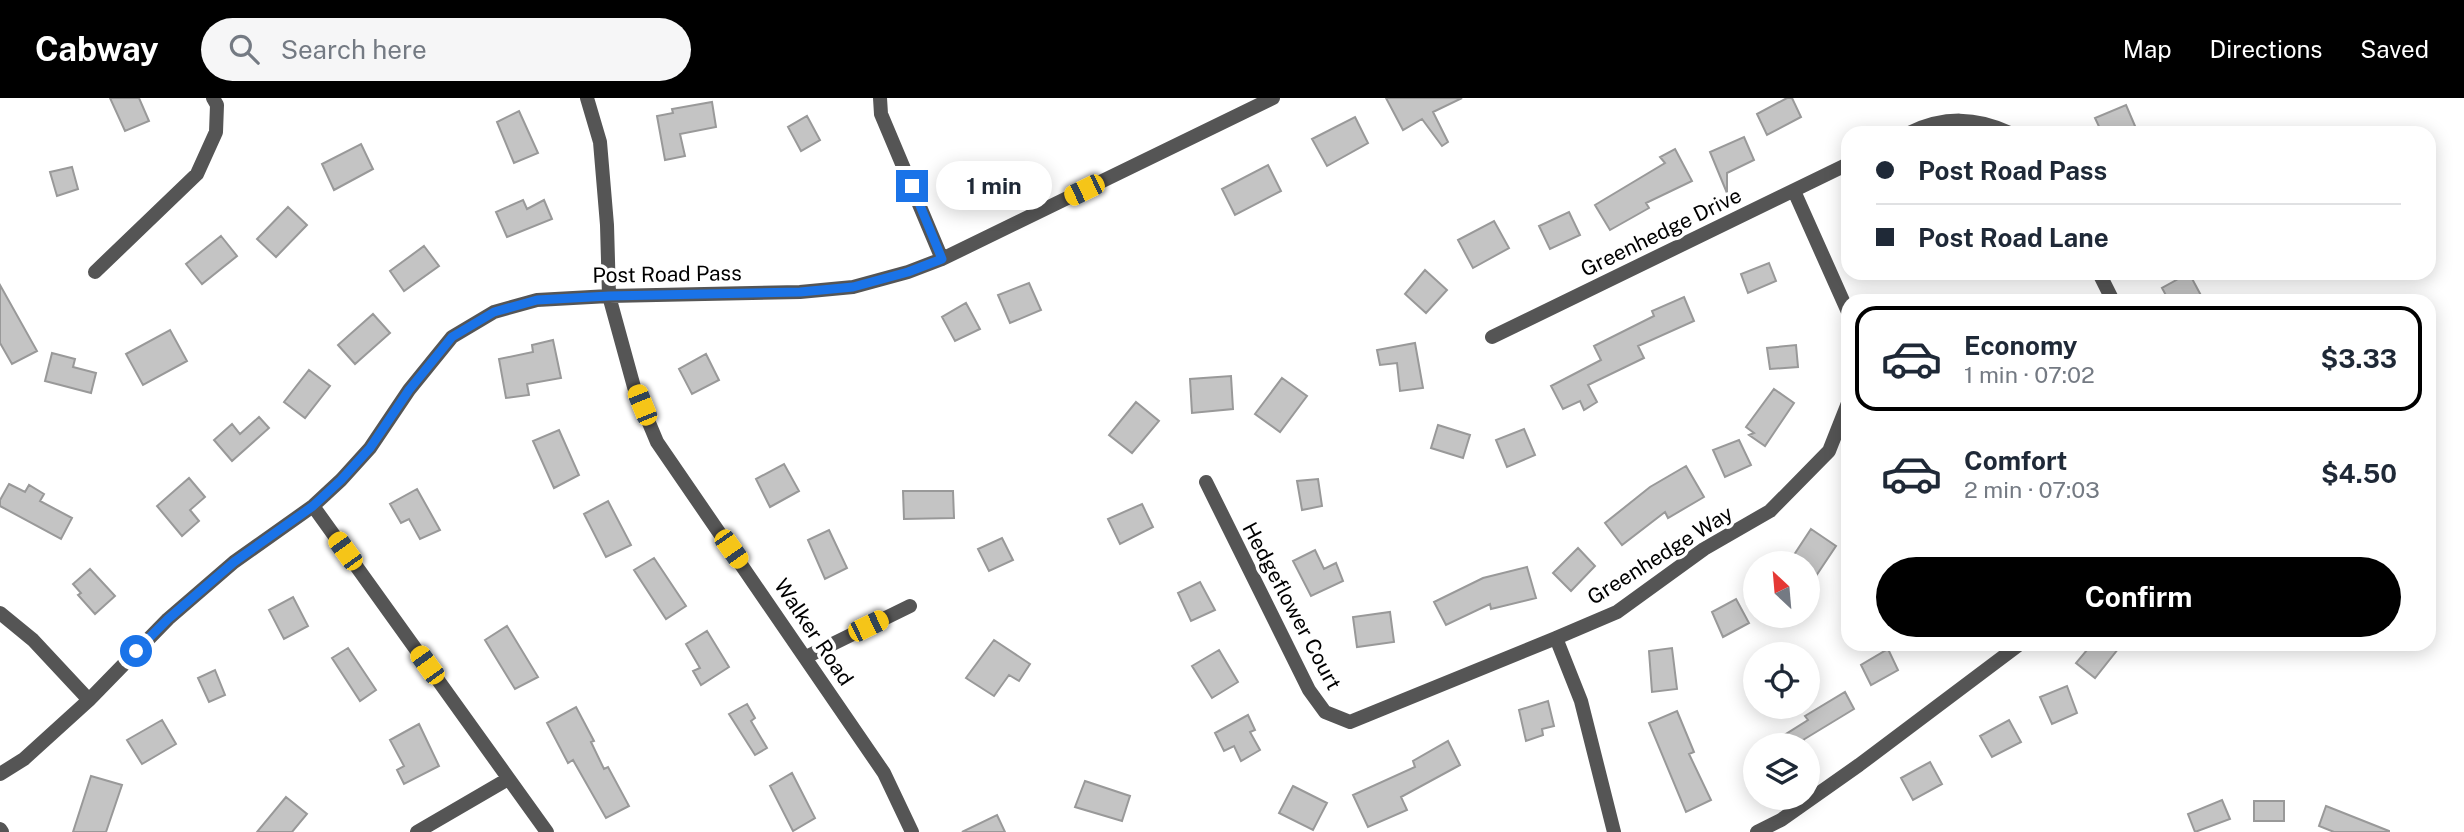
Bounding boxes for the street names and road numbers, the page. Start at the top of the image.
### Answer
street label: Greenhedge Drive [1577,182,1745,282]
street label: Post Road Pass [592,260,742,288]
street label: Greenhedge Way [1583,500,1737,610]
street label: Hedgeflower Court [1237,518,1347,694]
street label: Walker Road [769,574,859,690]

